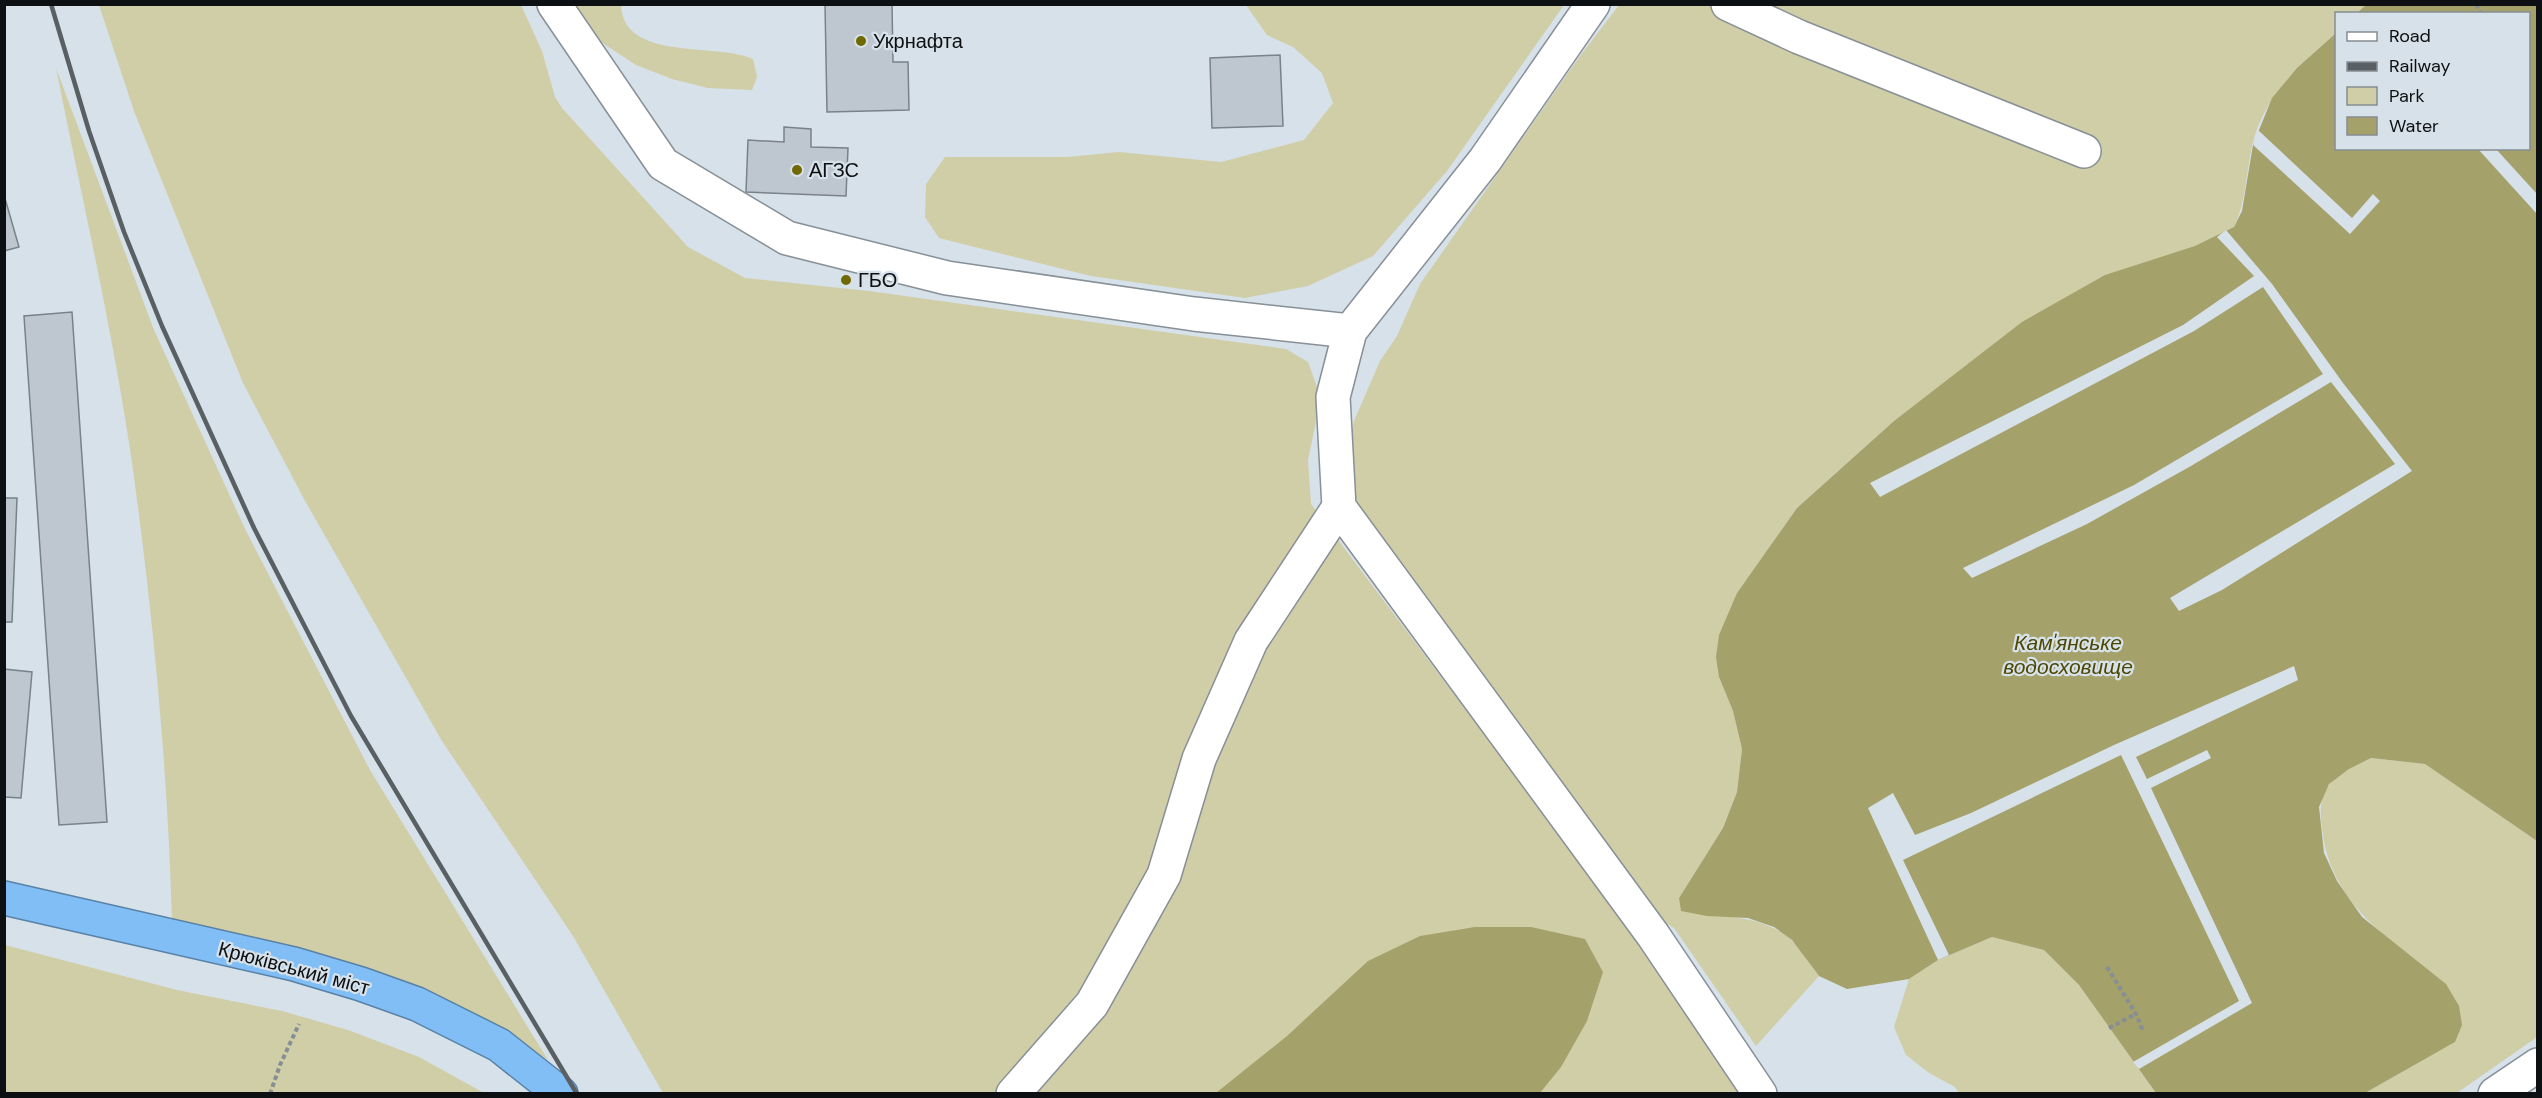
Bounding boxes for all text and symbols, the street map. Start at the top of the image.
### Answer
legend [2335,12,2530,150]
text: Road [2389,24,2431,48]
place label: Укрнафта [873,28,964,54]
marker: Укрнафта [854,34,868,48]
text: Railway [2389,54,2451,78]
text: Park [2389,84,2425,108]
text: Water [2389,114,2439,138]
place label: АГЗС [809,157,859,183]
marker: АГЗС [790,163,804,177]
place label: ГБО [858,267,897,293]
marker: ГБО [839,273,853,287]
water label: Кам'янське водосховище [2003,629,2133,681]
street label: Крюківський міст [216,935,372,1001]

